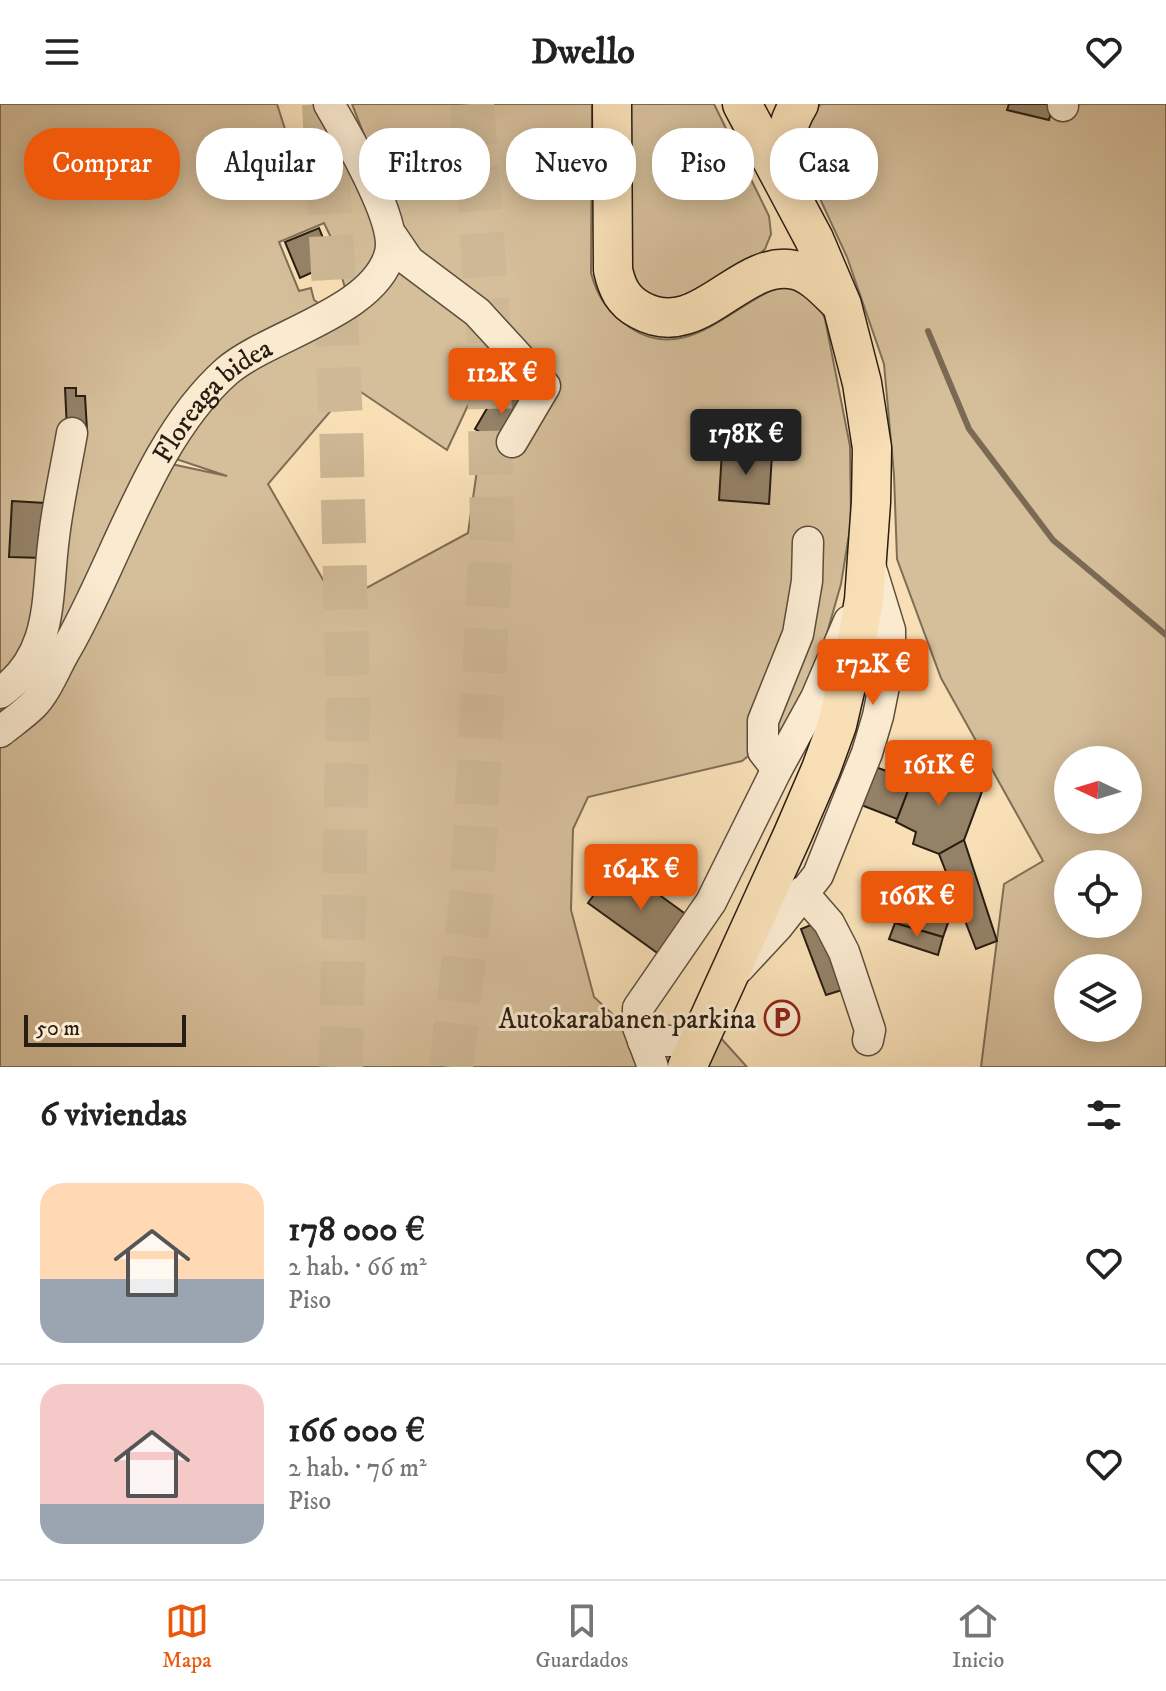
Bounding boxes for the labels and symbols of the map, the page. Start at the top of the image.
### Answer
street label: Floreaga bidea [145,331,278,469]
pin: 112K € [437,348,567,416]
pin: 178K € [681,409,811,477]
pin: 172K € [808,639,938,707]
pin: 161K € [874,740,1004,808]
north arrow [1054,746,1142,834]
pin: 164K € [576,844,706,912]
pin: 166K € [852,871,982,939]
parking icon: Autokarabanen parkina [763,999,801,1037]
place label: Autokarabanen parkina [498,1002,756,1037]
scale bar [24,1011,186,1047]

